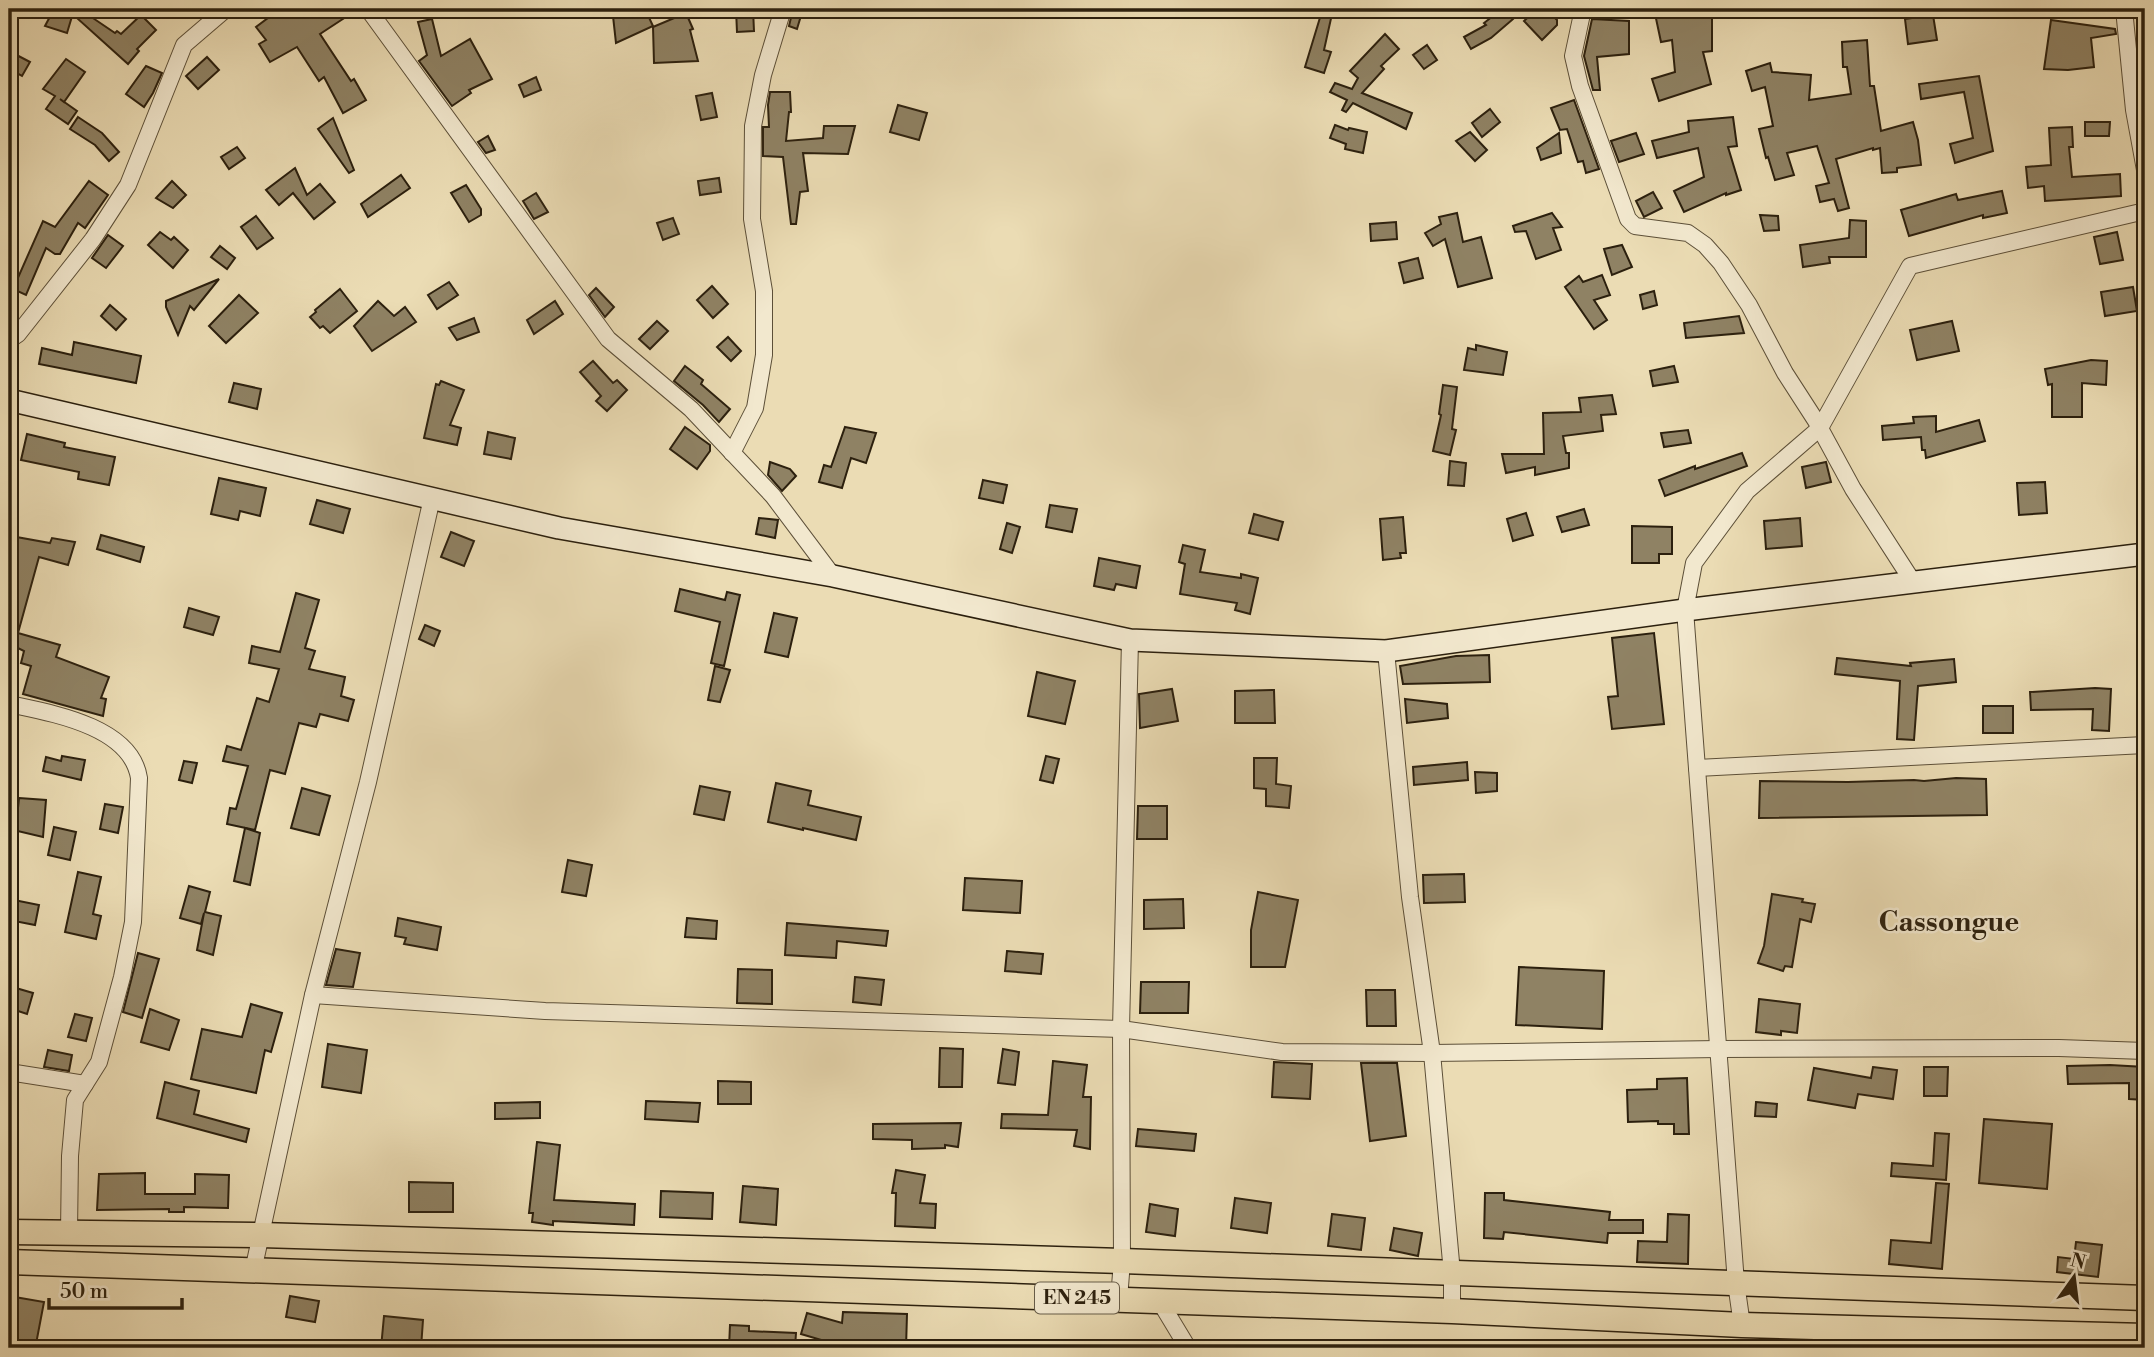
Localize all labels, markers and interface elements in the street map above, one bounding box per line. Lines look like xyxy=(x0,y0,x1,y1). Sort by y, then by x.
district label: Cassongue xyxy=(1879,905,2019,940)
north arrow xyxy=(2038,1242,2108,1312)
text: N xyxy=(2068,1248,2088,1275)
scale bar xyxy=(49,1266,182,1310)
text: 50 m xyxy=(60,1279,108,1305)
road number: EN 245 xyxy=(1035,1282,1119,1314)

